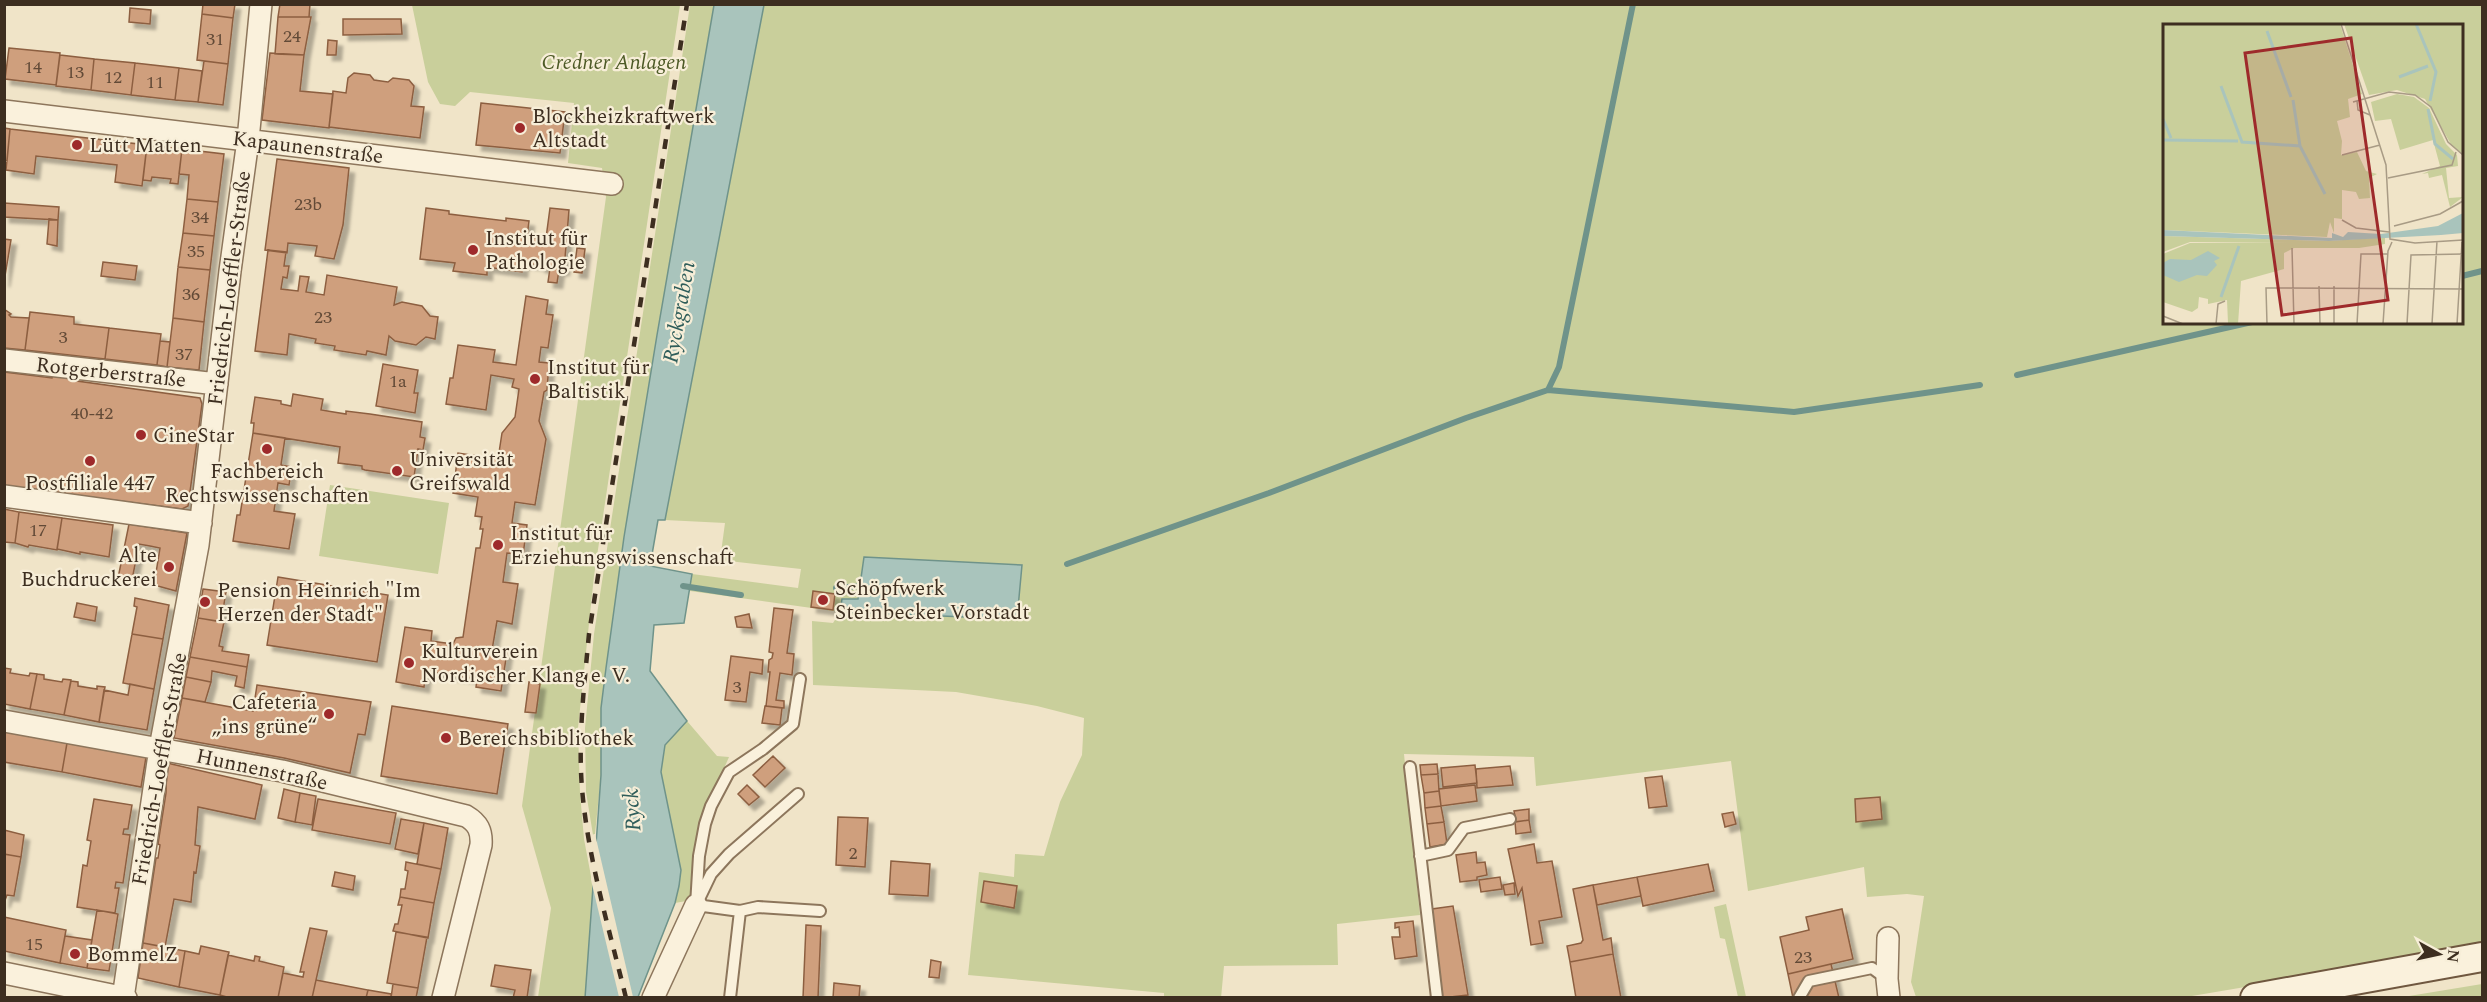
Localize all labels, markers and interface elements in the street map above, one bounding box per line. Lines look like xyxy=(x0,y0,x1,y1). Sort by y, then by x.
house number: 24 xyxy=(283,23,301,50)
inset map xyxy=(2163,24,2463,324)
house number: 31 xyxy=(206,26,224,53)
park label: Credner Anlagen xyxy=(542,47,686,79)
house number: 14 xyxy=(24,54,42,81)
house number: 13 xyxy=(66,59,84,86)
house number: 12 xyxy=(104,64,122,91)
house number: 11 xyxy=(146,69,164,96)
place label: Blockheizkraftwerk Altstadt xyxy=(532,101,715,157)
marker: Blockheizkraftwerk Altstadt xyxy=(513,121,527,135)
street label: Kapaunenstraße xyxy=(231,123,385,173)
place label: Lütt Matten xyxy=(89,130,202,162)
marker: Lütt Matten xyxy=(70,138,84,152)
street label: Friedrich-Loeffler-Straße xyxy=(200,169,260,407)
house number: 23b xyxy=(294,191,322,218)
house number: 34 xyxy=(191,204,209,231)
place label: Institut für Pathologie xyxy=(485,223,587,279)
house number: 35 xyxy=(187,238,205,265)
marker: Institut für Pathologie xyxy=(466,243,480,257)
water label: Ryckgraben xyxy=(654,258,705,366)
house number: 36 xyxy=(182,281,200,308)
house number: 23 xyxy=(314,304,332,331)
house number: 3 xyxy=(59,324,68,351)
house number: 37 xyxy=(175,341,193,368)
street label: Rotgerberstraße xyxy=(34,349,188,397)
place label: Institut für Baltistik xyxy=(547,352,649,408)
house number: 1a xyxy=(389,368,407,395)
marker: Institut für Baltistik xyxy=(528,372,542,386)
house number: 40-42 xyxy=(71,400,113,427)
place label: CineStar xyxy=(153,420,235,452)
marker: CineStar xyxy=(134,428,148,442)
marker: Fachbereich Rechtswissenschaften xyxy=(260,442,274,456)
place label: Universität Greifswald xyxy=(409,444,514,500)
marker: Postfiliale 447 xyxy=(83,454,97,468)
place label: Fachbereich Rechtswissenschaften xyxy=(165,456,369,512)
marker: Universität Greifswald xyxy=(390,464,404,478)
place label: Postfiliale 447 xyxy=(25,468,155,500)
house number: 17 xyxy=(29,517,47,544)
place label: Institut für Erziehungswissenschaft xyxy=(510,518,734,574)
marker: Institut für Erziehungswissenschaft xyxy=(491,538,505,552)
place label: Alte Buchdruckerei xyxy=(21,540,157,596)
marker: Alte Buchdruckerei xyxy=(162,560,176,574)
place label: Schöpfwerk Steinbecker Vorstadt xyxy=(835,573,1030,629)
place label: Pension Heinrich "Im Herzen der Stadt" xyxy=(217,575,421,631)
marker: Schöpfwerk Steinbecker Vorstadt xyxy=(816,593,830,607)
marker: Pension Heinrich "Im Herzen der Stadt" xyxy=(198,595,212,609)
place label: Kulturverein Nordischer Klang e. V. xyxy=(421,636,630,692)
street label: Friedrich-Loeffler-Straße xyxy=(124,650,196,888)
marker: Kulturverein Nordischer Klang e. V. xyxy=(402,656,416,670)
house number: 3 xyxy=(733,674,742,701)
place label: Cafeteria „ins grüne“ xyxy=(212,687,318,743)
marker: Cafeteria „ins grüne“ xyxy=(322,707,336,721)
place label: Bereichsbibliothek xyxy=(458,723,634,755)
marker: Bereichsbibliothek xyxy=(439,731,453,745)
street label: Hunnenstraße xyxy=(193,740,331,800)
water label: Ryck xyxy=(615,787,650,832)
house number: 2 xyxy=(849,840,858,867)
north arrow xyxy=(2409,924,2469,984)
house number: 15 xyxy=(25,931,43,958)
place label: BommelZ xyxy=(87,939,178,971)
house number: 23 xyxy=(1794,944,1812,971)
marker: BommelZ xyxy=(68,947,82,961)
text: N xyxy=(2440,948,2466,964)

